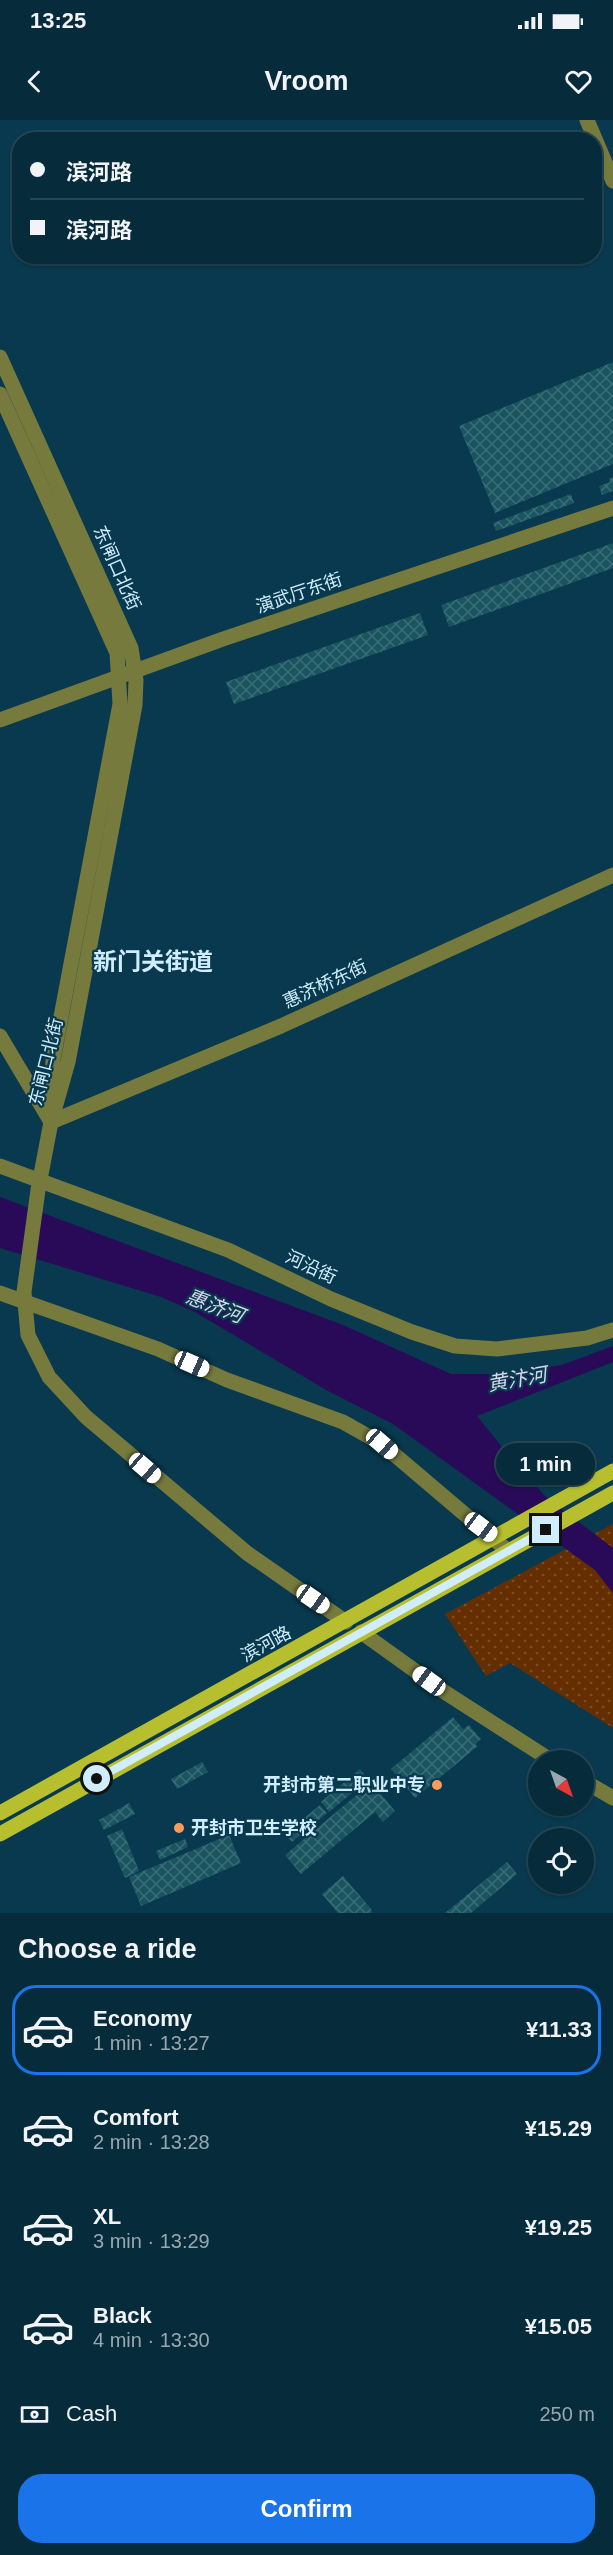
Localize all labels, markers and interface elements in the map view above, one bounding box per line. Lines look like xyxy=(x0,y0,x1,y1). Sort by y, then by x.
text: 13:25 xyxy=(30,8,86,33)
icon: back xyxy=(18,65,51,98)
icon: heart xyxy=(562,65,595,98)
text: Vroom xyxy=(264,66,349,96)
text: 滨河路 xyxy=(66,160,132,185)
text: 滨河路 xyxy=(66,218,132,243)
street label: 东闸口北街 xyxy=(90,523,144,613)
street label: 演武厅东街 xyxy=(253,569,345,617)
district label: 新门关街道 xyxy=(93,948,213,975)
street label: 惠济桥东街 xyxy=(280,956,370,1012)
street label: 东闸口北街 xyxy=(25,1016,67,1108)
street label: 河沿街 xyxy=(282,1247,340,1287)
water label: 惠济河 xyxy=(183,1285,251,1328)
car xyxy=(172,1348,212,1380)
water label: 黄汴河 xyxy=(486,1362,552,1395)
car xyxy=(363,1425,401,1463)
callout: 1 min xyxy=(496,1443,596,1485)
car xyxy=(126,1449,164,1487)
text: 1 min xyxy=(519,1453,572,1475)
car xyxy=(461,1509,501,1545)
route end xyxy=(532,1516,559,1543)
car xyxy=(293,1581,333,1617)
street label: 滨河路 xyxy=(238,1622,294,1666)
car xyxy=(409,1663,449,1699)
north arrow xyxy=(528,1750,594,1816)
map controls xyxy=(528,1750,594,1894)
route start xyxy=(83,1765,110,1792)
place label: 开封市第二职业中专 xyxy=(263,1775,425,1795)
marker: 开封市第二职业中专 xyxy=(430,1778,444,1792)
place label: 开封市卫生学校 xyxy=(191,1818,317,1838)
marker: 开封市卫生学校 xyxy=(172,1821,186,1835)
button: locate xyxy=(528,1828,594,1894)
text: Choose a ride xyxy=(18,1934,197,1964)
icon: car xyxy=(21,2003,75,2057)
text: Economy xyxy=(93,2006,192,2031)
text: ¥11.33 xyxy=(526,2017,592,2042)
text: 1 min · 13:27 xyxy=(93,2032,210,2054)
icon: car xyxy=(21,2102,75,2156)
text: Comfort xyxy=(93,2105,179,2130)
text: ¥15.29 xyxy=(525,2116,592,2141)
text: 2 min · 13:28 xyxy=(93,2131,210,2153)
icon: car xyxy=(21,2201,75,2255)
text: XL xyxy=(93,2204,121,2229)
text: ¥19.25 xyxy=(525,2215,592,2240)
text: 3 min · 13:29 xyxy=(93,2230,210,2252)
icon: car xyxy=(21,2300,75,2354)
text: Black xyxy=(93,2303,152,2328)
text: ¥15.05 xyxy=(525,2314,592,2339)
text: 4 min · 13:30 xyxy=(93,2329,210,2351)
icon: cash xyxy=(18,2398,51,2431)
text: Cash xyxy=(66,2401,117,2426)
text: 250 m xyxy=(539,2403,595,2425)
button: Confirm xyxy=(18,2474,595,2543)

